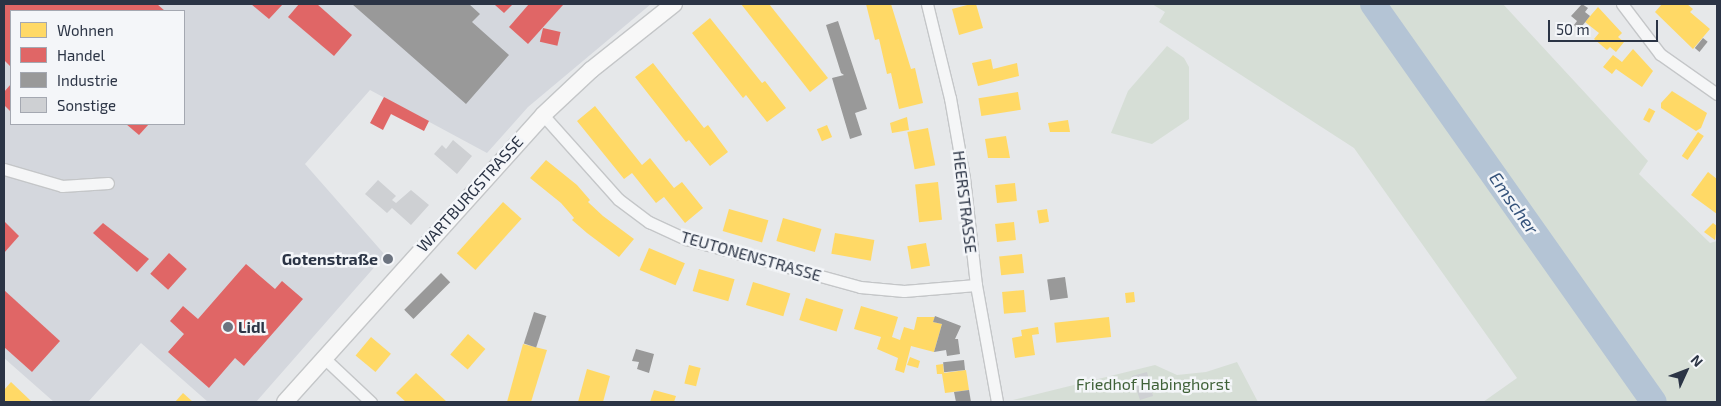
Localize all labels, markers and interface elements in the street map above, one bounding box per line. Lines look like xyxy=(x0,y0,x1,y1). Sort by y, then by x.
legend xyxy=(10,10,185,125)
scale bar xyxy=(1551,10,1661,42)
text: 50 m xyxy=(1556,20,1590,38)
text: Wohnen xyxy=(57,21,114,39)
text: Handel xyxy=(57,46,105,64)
text: Industrie xyxy=(57,71,118,89)
text: Sonstige xyxy=(57,96,116,114)
street label: WARTBURGSTRASSE xyxy=(413,132,527,256)
street label: HEERSTRASSE xyxy=(949,149,981,255)
water label: Emscher xyxy=(1485,168,1543,238)
street label: TEUTONENSTRASSE xyxy=(679,227,823,285)
place label: Gotenstraße xyxy=(282,249,378,269)
marker: Gotenstraße xyxy=(382,253,394,265)
place label: Lidl xyxy=(238,317,266,337)
marker: Lidl xyxy=(222,321,234,333)
north arrow xyxy=(1661,346,1711,396)
text: N xyxy=(1688,351,1707,370)
park label: Friedhof Habinghorst xyxy=(1076,374,1230,394)

